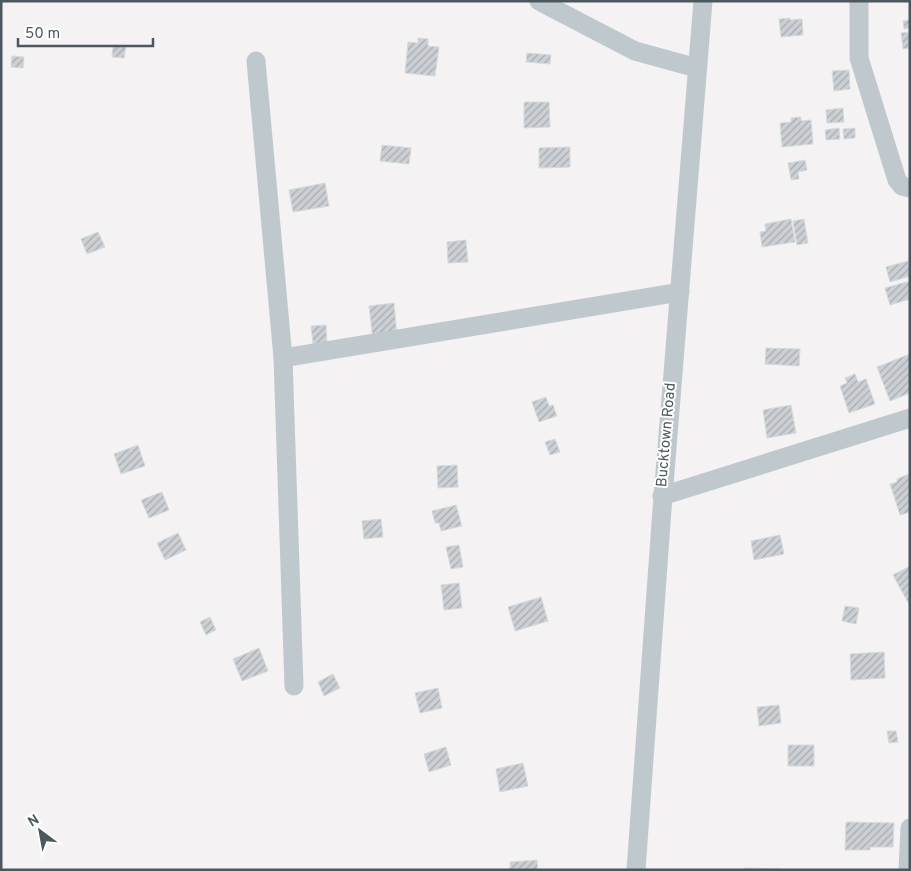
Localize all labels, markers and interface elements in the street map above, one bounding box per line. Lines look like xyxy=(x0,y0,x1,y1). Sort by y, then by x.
scale bar xyxy=(18,15,152,47)
text: 50 m xyxy=(25,25,60,44)
street label: Bucktown Road xyxy=(653,382,681,488)
north arrow xyxy=(15,806,65,856)
text: N xyxy=(25,811,43,831)

